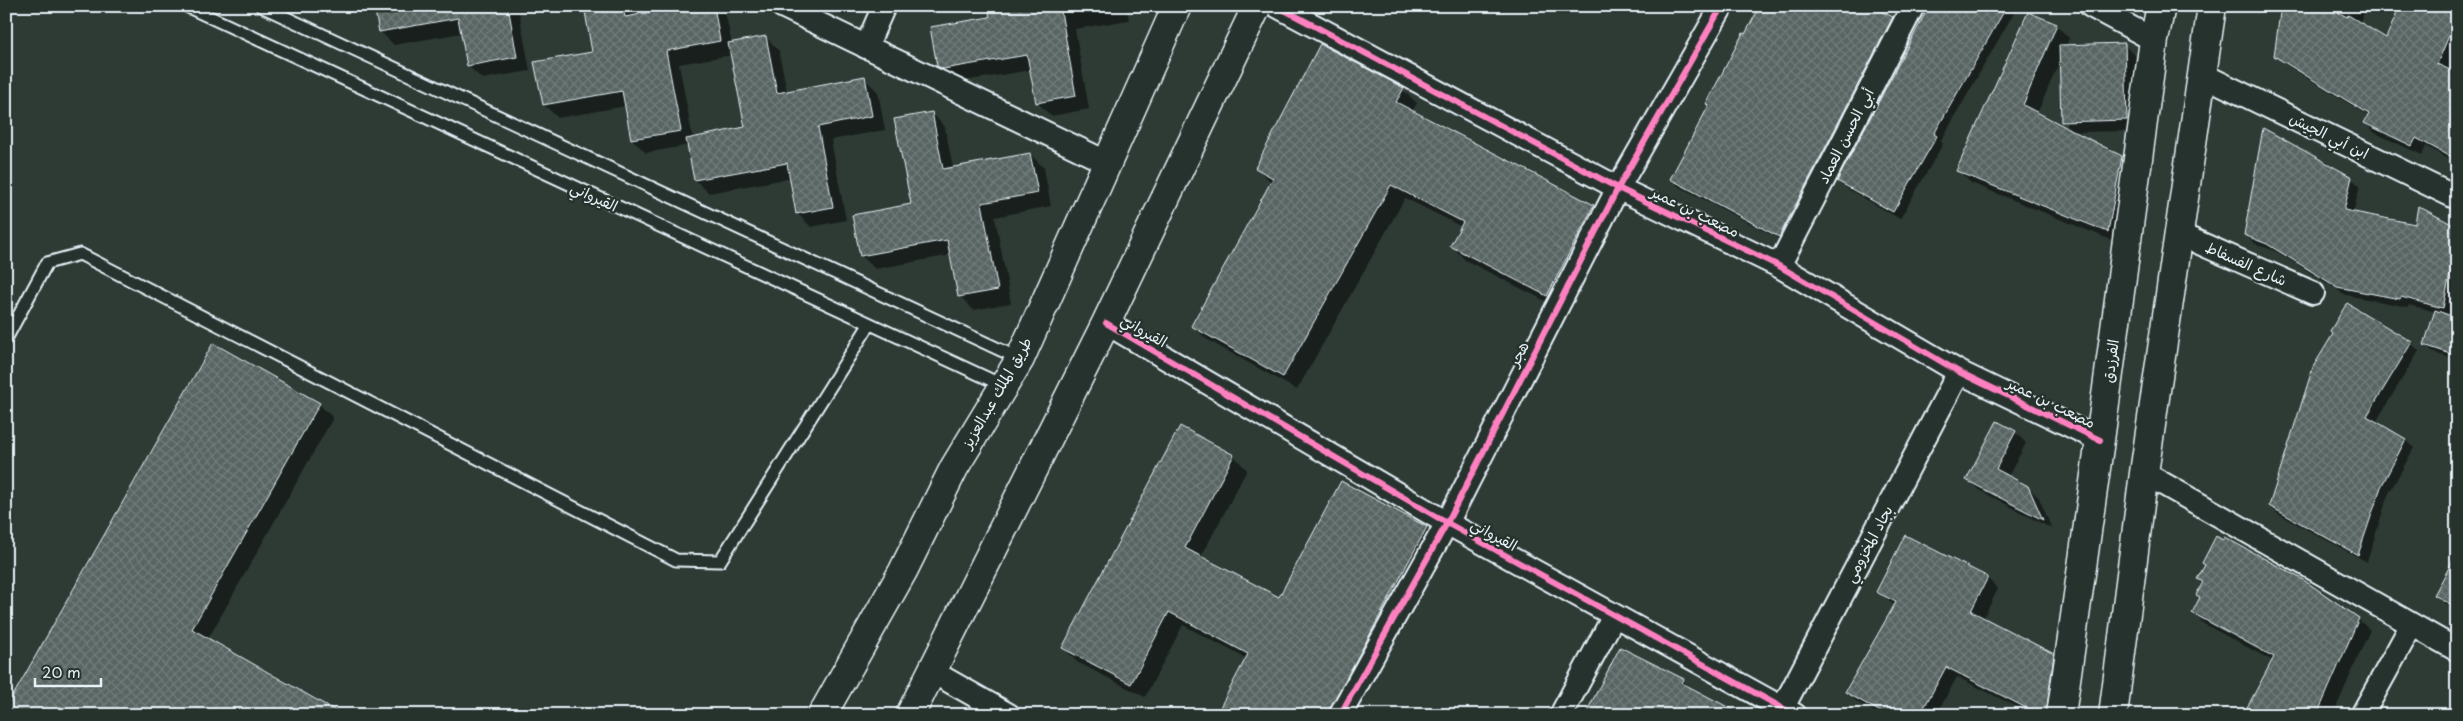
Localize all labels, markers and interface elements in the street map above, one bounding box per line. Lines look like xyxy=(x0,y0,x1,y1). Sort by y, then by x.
street label: أبي الحسن العماد xyxy=(1811,83,1881,188)
street label: ابن أبي الجيش xyxy=(2285,106,2373,166)
street label: القيرواني xyxy=(566,175,622,219)
street label: مصعب بن عمير xyxy=(1646,178,1744,242)
street label: شارع الفسفاط xyxy=(2202,234,2291,291)
street label: القيرواني xyxy=(1116,307,1172,355)
street label: طريق الملك عبدالعزيز xyxy=(953,332,1037,454)
street label: هجر xyxy=(1501,337,1534,372)
street label: الفرزدق xyxy=(2095,337,2124,384)
street label: مصعب بن عمير xyxy=(2002,369,2100,433)
street label: بجاد المخزومي xyxy=(1838,501,1900,587)
street label: القيرواني xyxy=(1466,512,1522,558)
scale bar xyxy=(35,656,101,688)
text: 20 m xyxy=(42,660,81,683)

